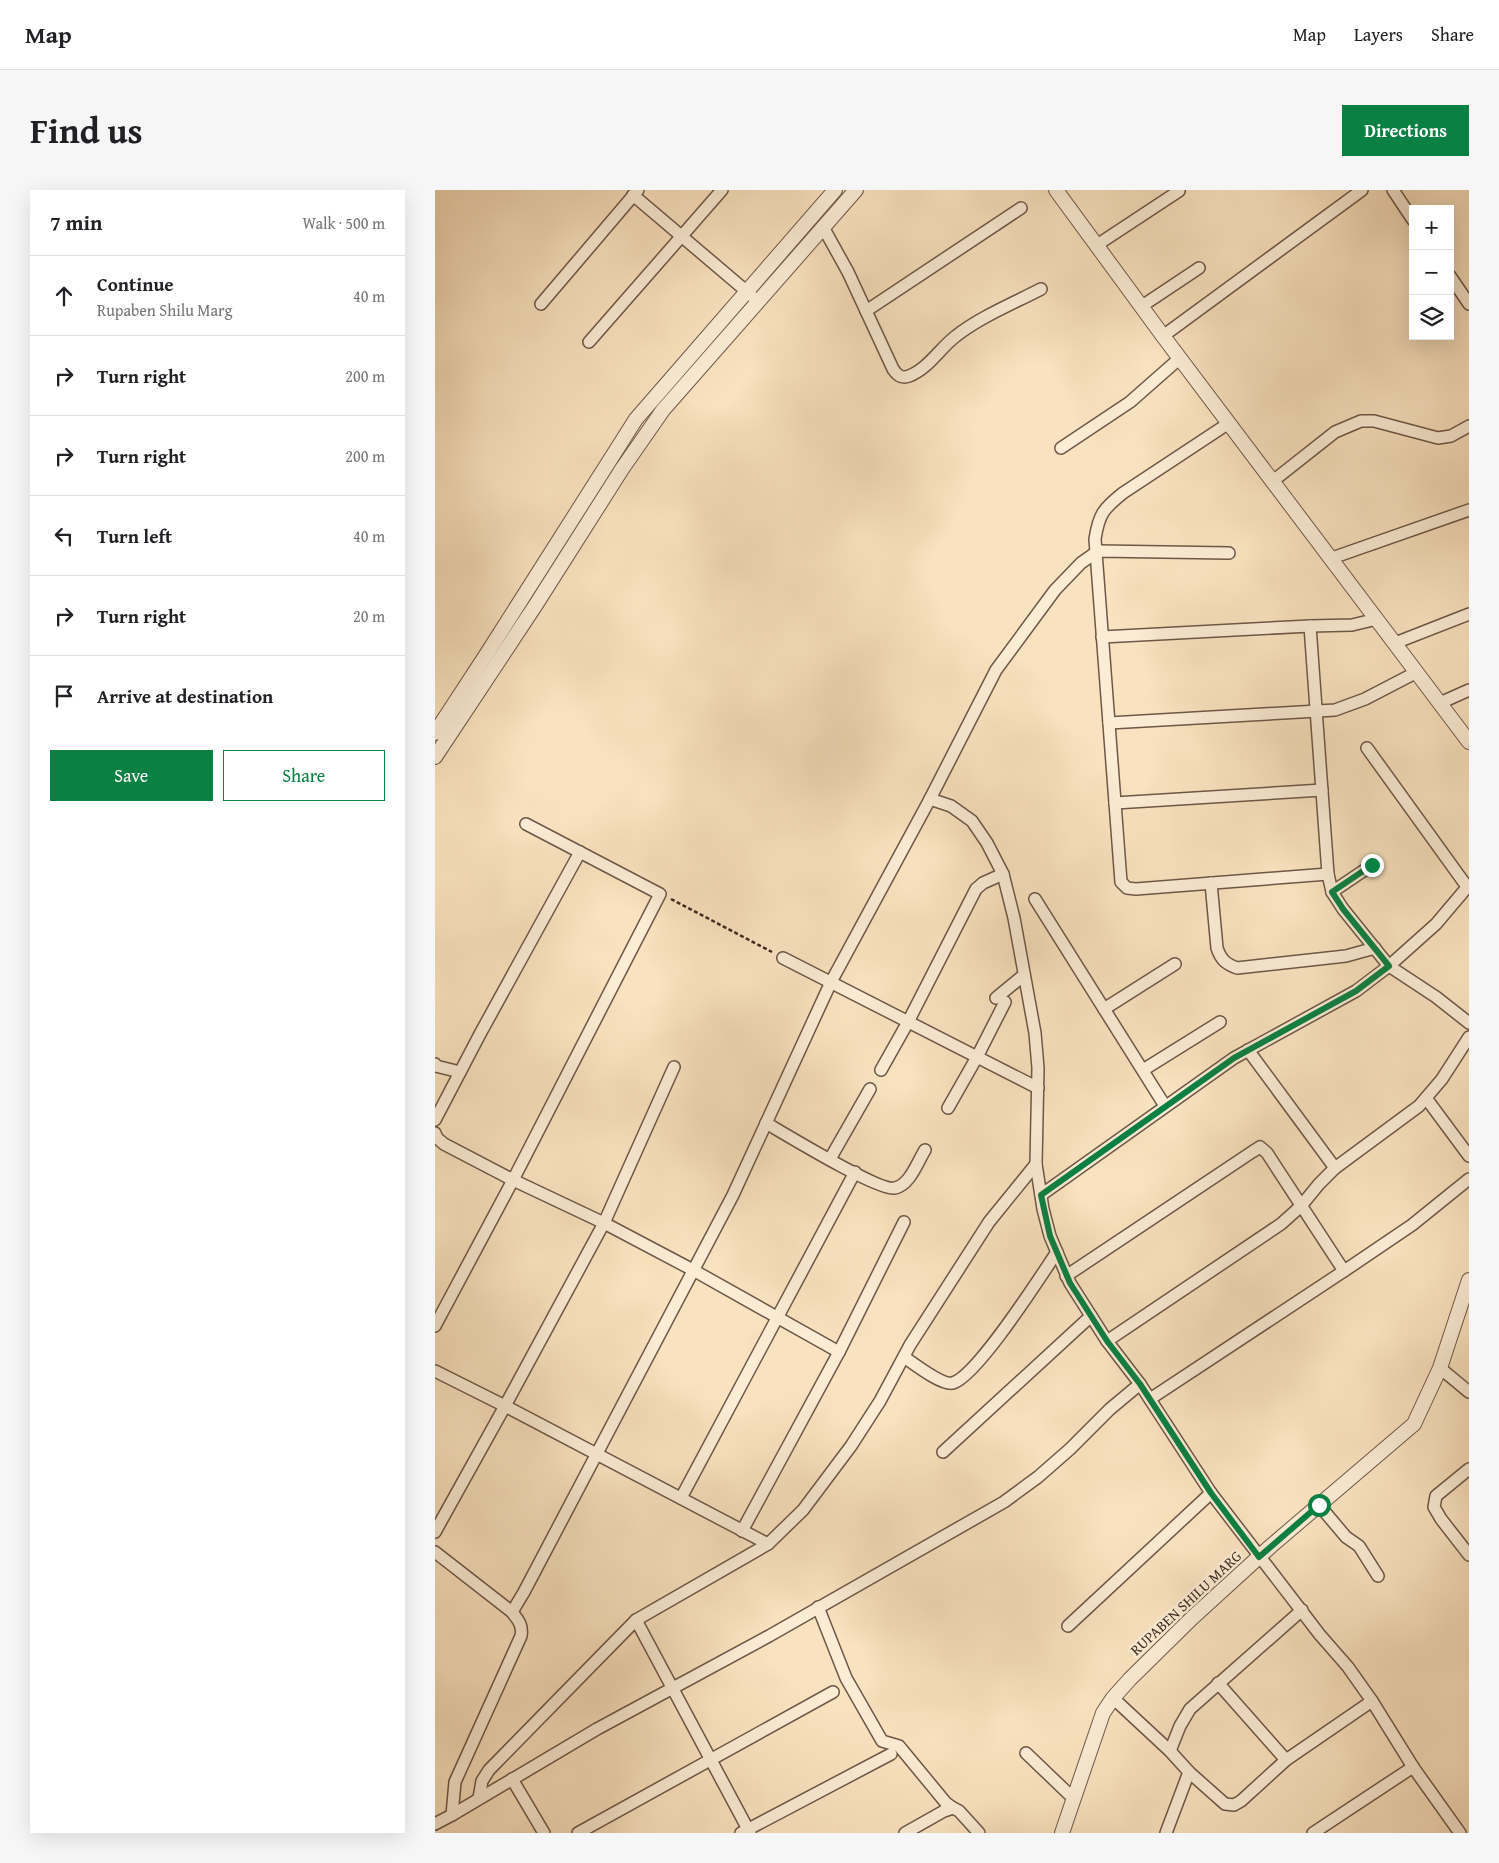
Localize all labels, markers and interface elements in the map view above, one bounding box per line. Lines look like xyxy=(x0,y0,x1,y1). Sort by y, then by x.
text: Map xyxy=(25,17,72,52)
text: Map xyxy=(1293,21,1326,48)
text: Layers xyxy=(1354,21,1403,48)
text: Share xyxy=(1431,21,1474,48)
text: Find us xyxy=(30,105,143,156)
button: Directions xyxy=(1342,105,1469,156)
map controls xyxy=(1409,205,1454,340)
button: + xyxy=(1409,205,1454,250)
text: 7 min xyxy=(50,207,102,238)
text: Walk · 500 m xyxy=(302,211,385,235)
button: − xyxy=(1409,250,1454,295)
text: Continue xyxy=(97,270,174,298)
icon: ahead xyxy=(50,282,78,310)
text: 40 m xyxy=(353,284,385,308)
button: layers xyxy=(1409,295,1454,340)
text: Rupaben Shilu Marg xyxy=(97,298,233,322)
icon: right xyxy=(50,362,78,390)
text: Turn right xyxy=(97,362,186,390)
text: 200 m xyxy=(345,364,385,388)
icon: right xyxy=(50,442,78,470)
text: Turn right xyxy=(97,442,186,470)
text: 200 m xyxy=(345,444,385,468)
icon: left xyxy=(50,522,78,550)
text: Turn left xyxy=(97,522,172,550)
text: 40 m xyxy=(353,524,385,548)
icon: right xyxy=(50,602,78,630)
text: Turn right xyxy=(97,602,186,630)
text: 20 m xyxy=(353,604,385,628)
icon: arrive xyxy=(50,682,78,710)
text: Arrive at destination xyxy=(97,682,273,710)
button: Save xyxy=(50,750,213,801)
button: Share xyxy=(223,750,385,801)
route end xyxy=(1361,854,1384,877)
route start xyxy=(1308,1494,1331,1517)
street label: RUPABEN SHILU MARG xyxy=(1125,1545,1246,1660)

